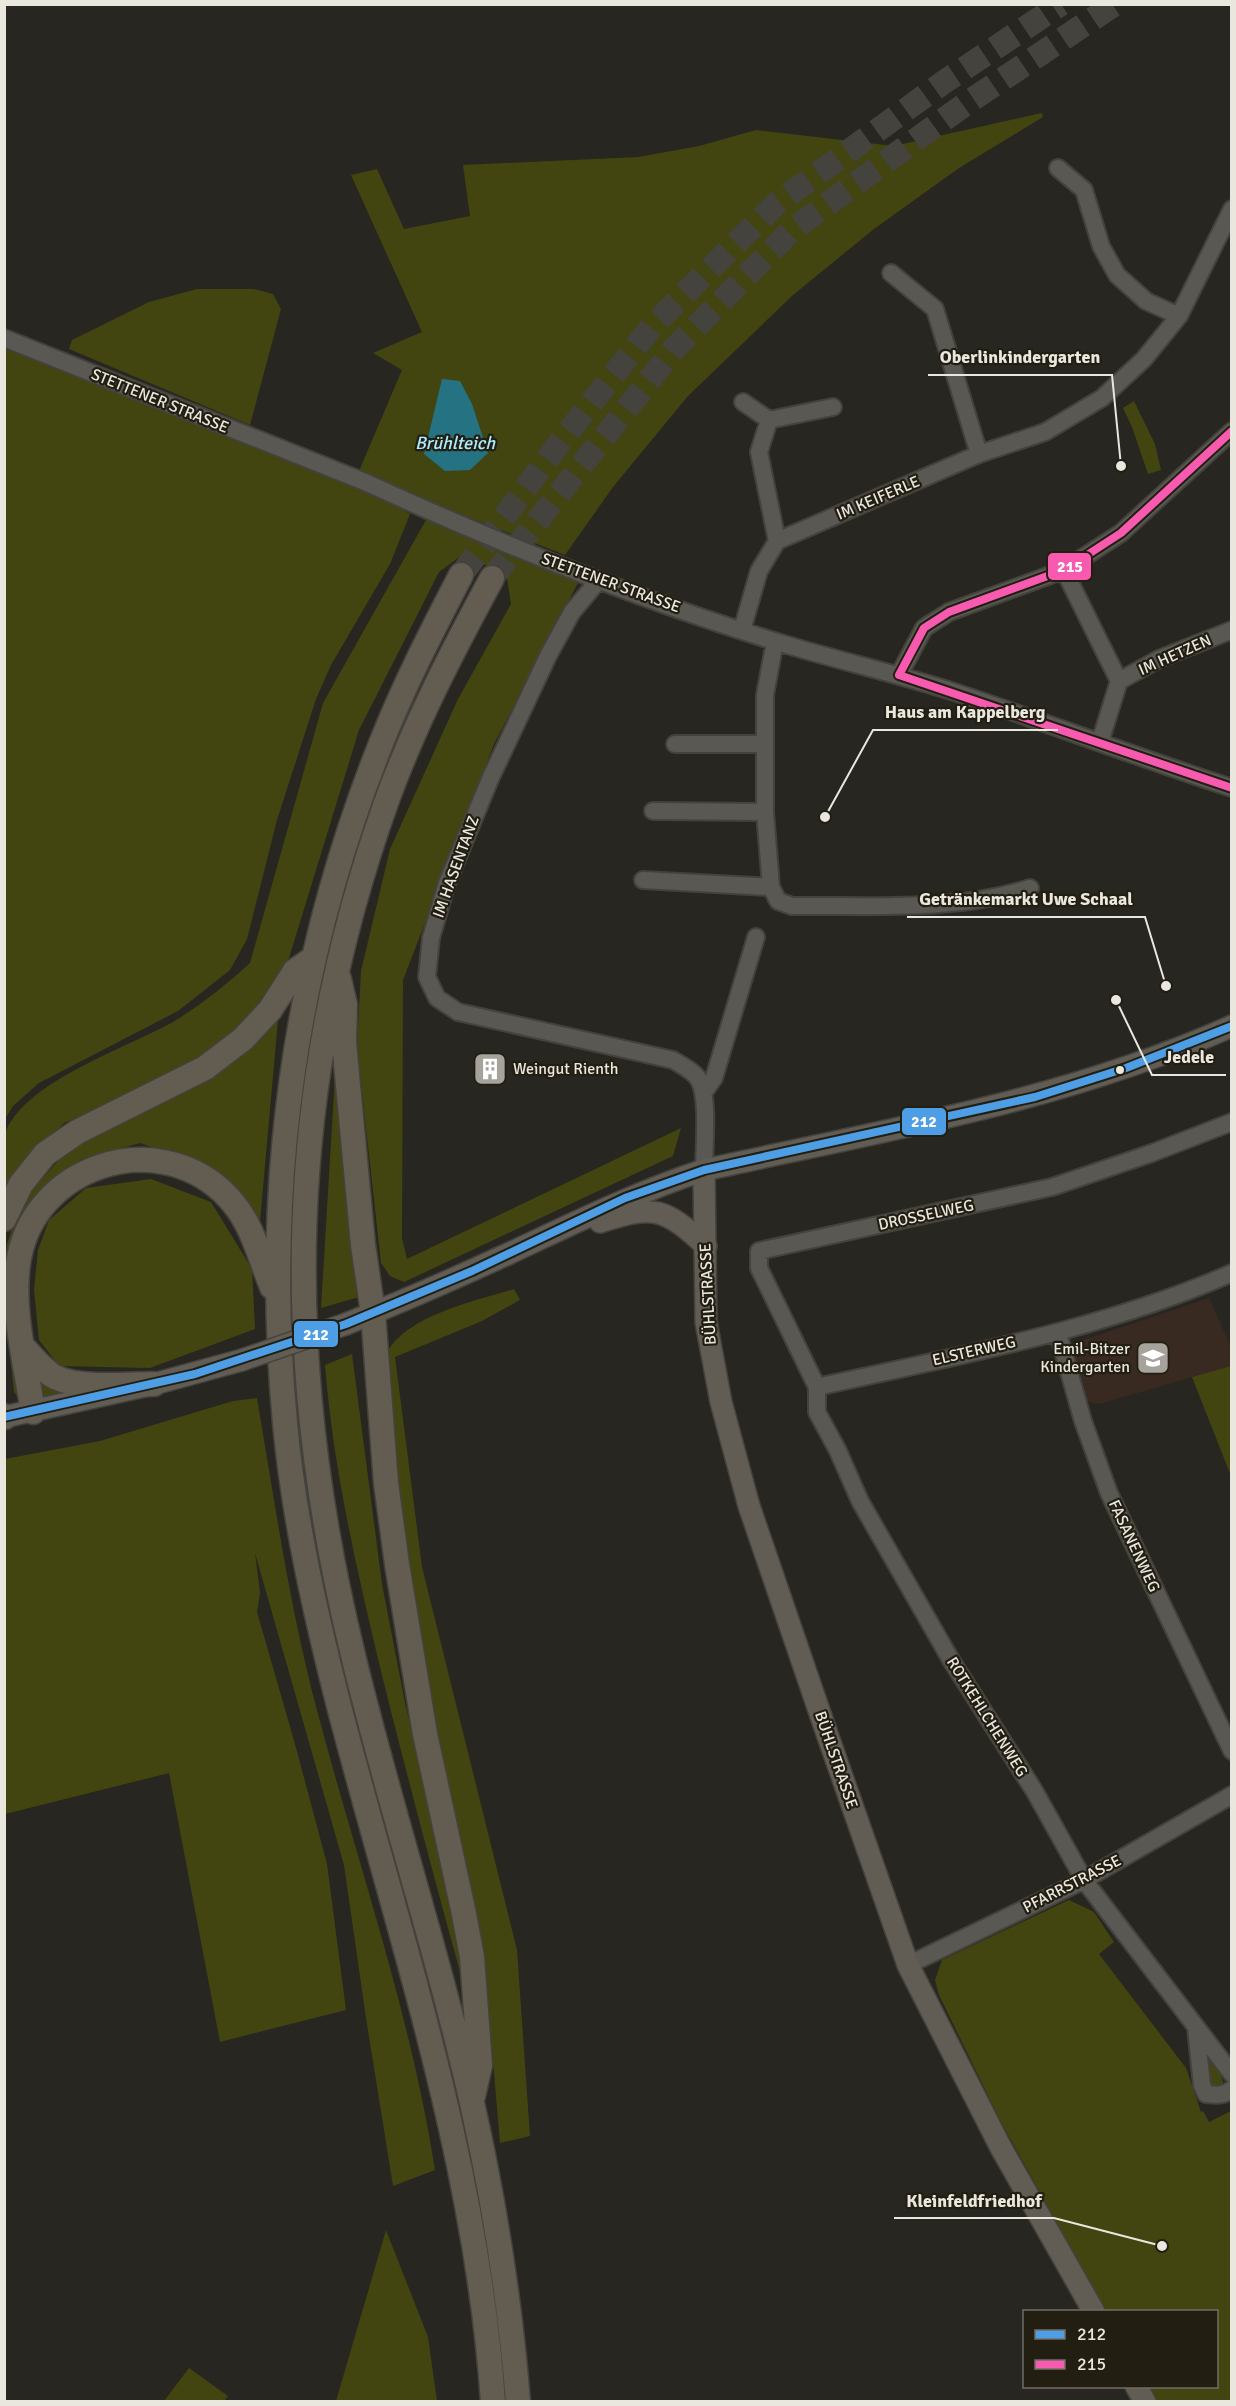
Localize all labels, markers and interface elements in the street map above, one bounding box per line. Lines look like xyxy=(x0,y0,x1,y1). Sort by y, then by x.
callout: Oberlinkindergarten xyxy=(928,339,1112,375)
text: Oberlinkindergarten xyxy=(940,346,1100,368)
street label: STETTENER STRASSE xyxy=(88,364,232,438)
water label: Brühlteich xyxy=(415,432,496,454)
street label: IM KEIFERLE xyxy=(833,471,923,525)
street label: STETTENER STRASSE xyxy=(539,549,683,617)
line badge: 215 xyxy=(1047,552,1092,581)
text: 215 xyxy=(1057,557,1083,577)
street label: IM HETZEN xyxy=(1135,630,1215,680)
callout: Haus am Kappelberg xyxy=(873,694,1058,730)
text: Haus am Kappelberg xyxy=(885,701,1046,723)
street label: IM HASENTANZ xyxy=(428,813,484,921)
callout: Getränkemarkt Uwe Schaal xyxy=(907,881,1145,917)
text: Getränkemarkt Uwe Schaal xyxy=(919,888,1133,910)
callout: Jedele xyxy=(1152,1039,1226,1075)
text: Jedele xyxy=(1164,1046,1214,1068)
building icon: Weingut Rienth xyxy=(472,1051,508,1087)
place label: Weingut Rienth xyxy=(513,1059,618,1079)
unlabelled marker xyxy=(1114,1064,1126,1076)
line badge: 212 xyxy=(901,1107,947,1136)
text: 212 xyxy=(911,1112,937,1132)
street label: DROSSELWEG xyxy=(876,1195,976,1235)
street label: BÜHLSTRASSE xyxy=(695,1243,721,1345)
line badge: 212 xyxy=(293,1320,339,1348)
text: 212 xyxy=(303,1325,329,1345)
street label: ELSTERWEG xyxy=(930,1332,1018,1370)
place label: Emil-Bitzer Kindergarten xyxy=(1040,1339,1130,1377)
school or university icon: Emil-Bitzer Kindergarten xyxy=(1135,1340,1171,1376)
street label: FASANENWEG xyxy=(1104,1497,1164,1595)
street label: ROTKEHLCHENWEG xyxy=(942,1653,1032,1781)
street label: BÜHLSTRASSE xyxy=(810,1709,862,1811)
street label: PFARRSTRASSE xyxy=(1019,1851,1125,1917)
callout: Kleinfeldfriedhof xyxy=(894,2182,1054,2218)
text: Kleinfeldfriedhof xyxy=(906,2190,1043,2212)
legend xyxy=(1023,2310,1218,2388)
text: 212 xyxy=(1077,2323,1106,2345)
text: 215 xyxy=(1077,2353,1106,2375)

